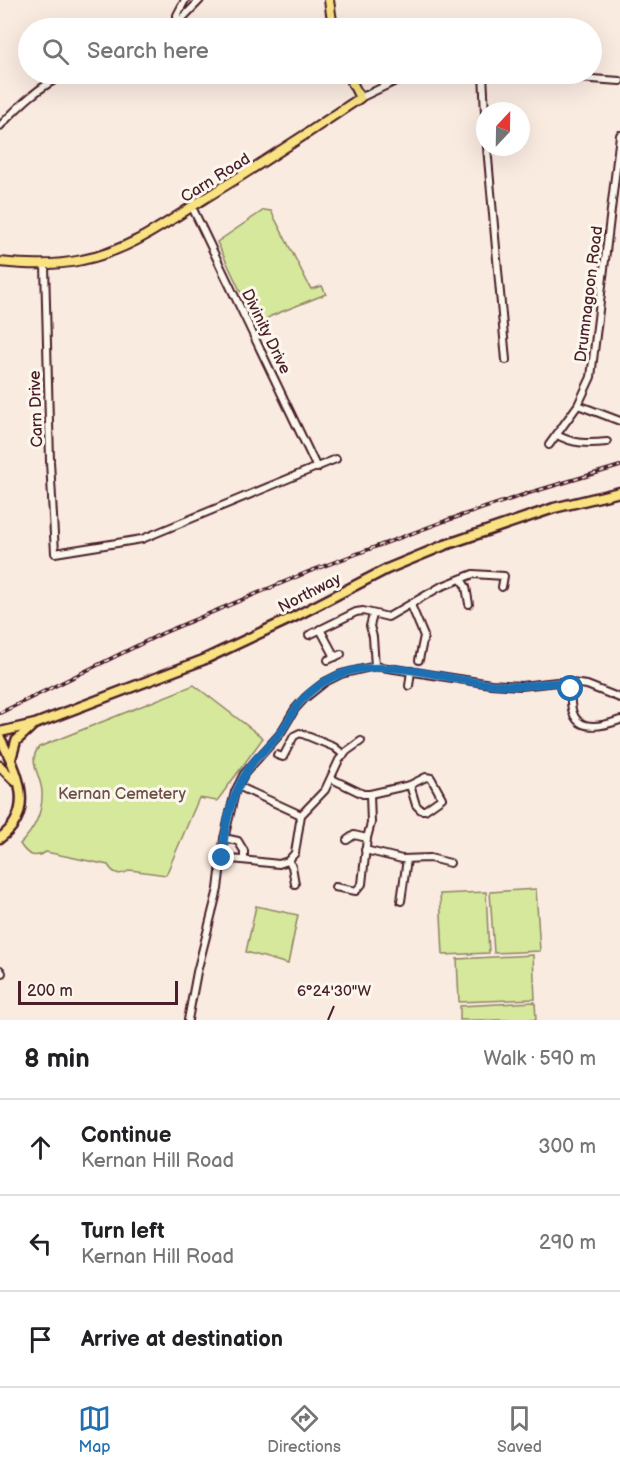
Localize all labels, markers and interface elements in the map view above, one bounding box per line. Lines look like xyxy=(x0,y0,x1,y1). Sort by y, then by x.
search box xyxy=(18,18,602,84)
icon: search xyxy=(39,35,72,68)
text: Search here xyxy=(87,38,209,65)
north arrow xyxy=(476,102,530,156)
street label: Carn Road xyxy=(178,149,254,207)
street label: Drumnagoon Road xyxy=(572,225,607,363)
street label: Divinity Drive xyxy=(237,286,295,378)
street label: Carn Drive xyxy=(26,370,47,448)
street label: Northway xyxy=(275,569,345,617)
route start xyxy=(557,675,583,701)
park label: Kernan Cemetery xyxy=(58,785,187,804)
route end xyxy=(208,844,234,870)
scale bar xyxy=(18,978,178,1006)
text: 200 m xyxy=(27,982,73,1001)
text: 6°24'30"W xyxy=(297,982,371,1001)
text: 8 min xyxy=(24,1044,90,1075)
text: Walk · 590 m xyxy=(484,1047,596,1071)
text: Continue xyxy=(81,1122,171,1149)
icon: ahead xyxy=(24,1131,57,1164)
text: 300 m xyxy=(538,1135,596,1159)
text: Kernan Hill Road xyxy=(81,1149,234,1173)
text: Turn left xyxy=(81,1218,165,1245)
icon: left xyxy=(24,1227,57,1260)
text: 290 m xyxy=(539,1231,596,1255)
text: Kernan Hill Road xyxy=(81,1245,234,1269)
icon: arrive xyxy=(24,1323,57,1356)
text: Arrive at destination xyxy=(81,1326,283,1353)
tab: Map xyxy=(78,1402,111,1457)
tab: Directions xyxy=(267,1402,341,1457)
tab: Saved xyxy=(497,1402,542,1457)

